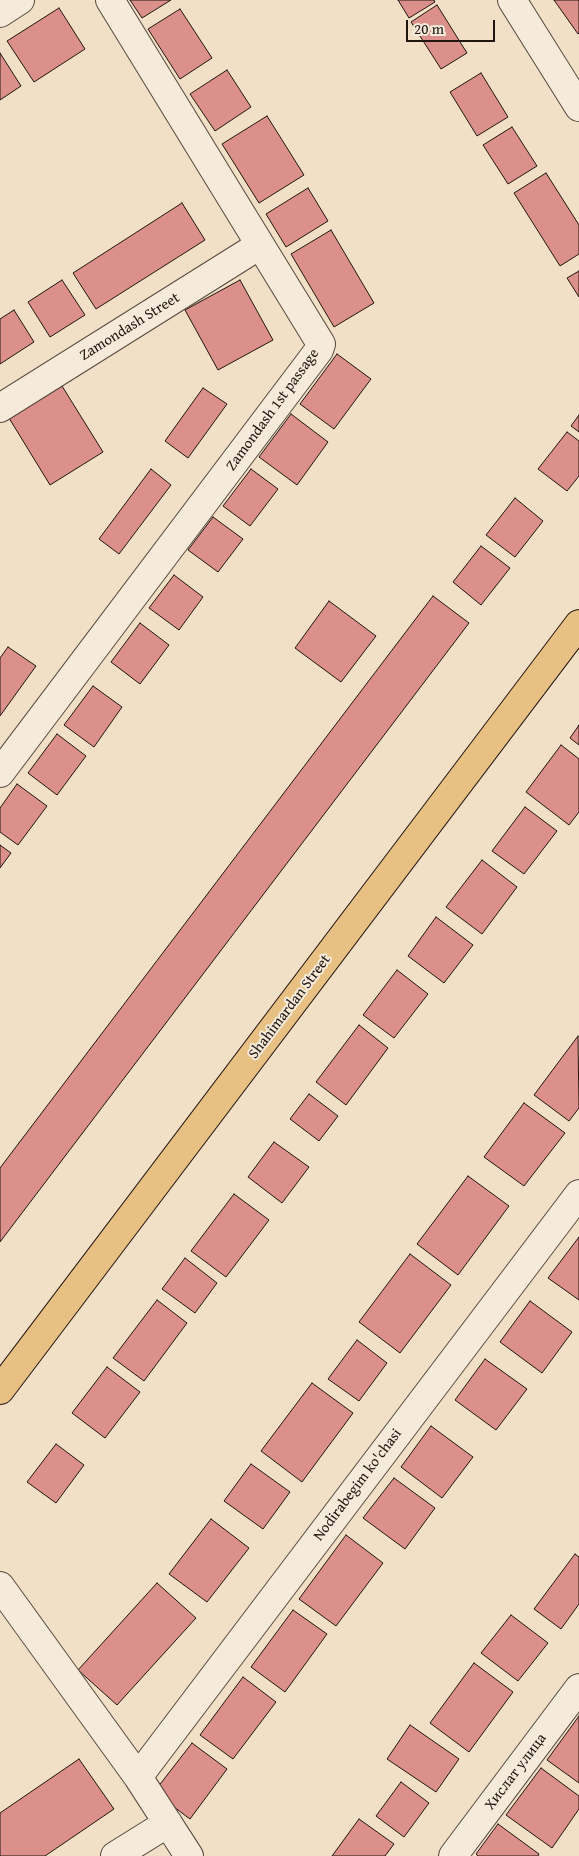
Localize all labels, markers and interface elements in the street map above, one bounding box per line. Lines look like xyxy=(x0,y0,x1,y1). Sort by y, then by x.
scale bar xyxy=(409,10,498,42)
text: 20 m xyxy=(414,18,444,39)
street label: Zamоndash Street xyxy=(77,289,183,365)
street label: Zamondash 1st passage xyxy=(223,345,323,475)
street label: Shahimardan Street xyxy=(245,951,335,1063)
street label: Nodirabegim ko'chasi xyxy=(310,1425,406,1545)
street label: Хислат улица xyxy=(481,1730,551,1814)

